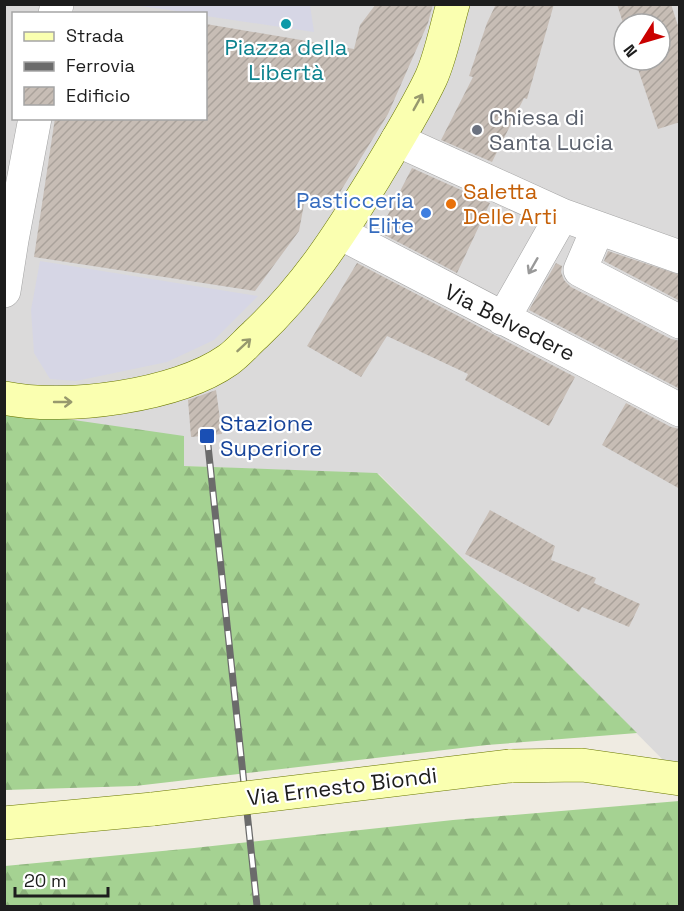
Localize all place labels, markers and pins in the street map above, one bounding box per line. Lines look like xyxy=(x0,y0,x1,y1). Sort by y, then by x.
marker: Piazza della Libertà xyxy=(279,17,293,31)
place label: Piazza della Libertà xyxy=(224,33,348,86)
place label: Chiesa di Santa Lucia xyxy=(489,103,614,156)
marker: Chiesa di Santa Lucia xyxy=(470,123,484,137)
place label: Saletta Delle Arti xyxy=(463,177,557,230)
place label: Pasticceria Elite xyxy=(296,186,414,239)
marker: Saletta Delle Arti xyxy=(444,197,458,211)
marker: Pasticceria Elite xyxy=(419,206,433,220)
place label: Stazione Superiore xyxy=(220,409,322,462)
marker: Stazione Superiore xyxy=(198,427,216,445)

